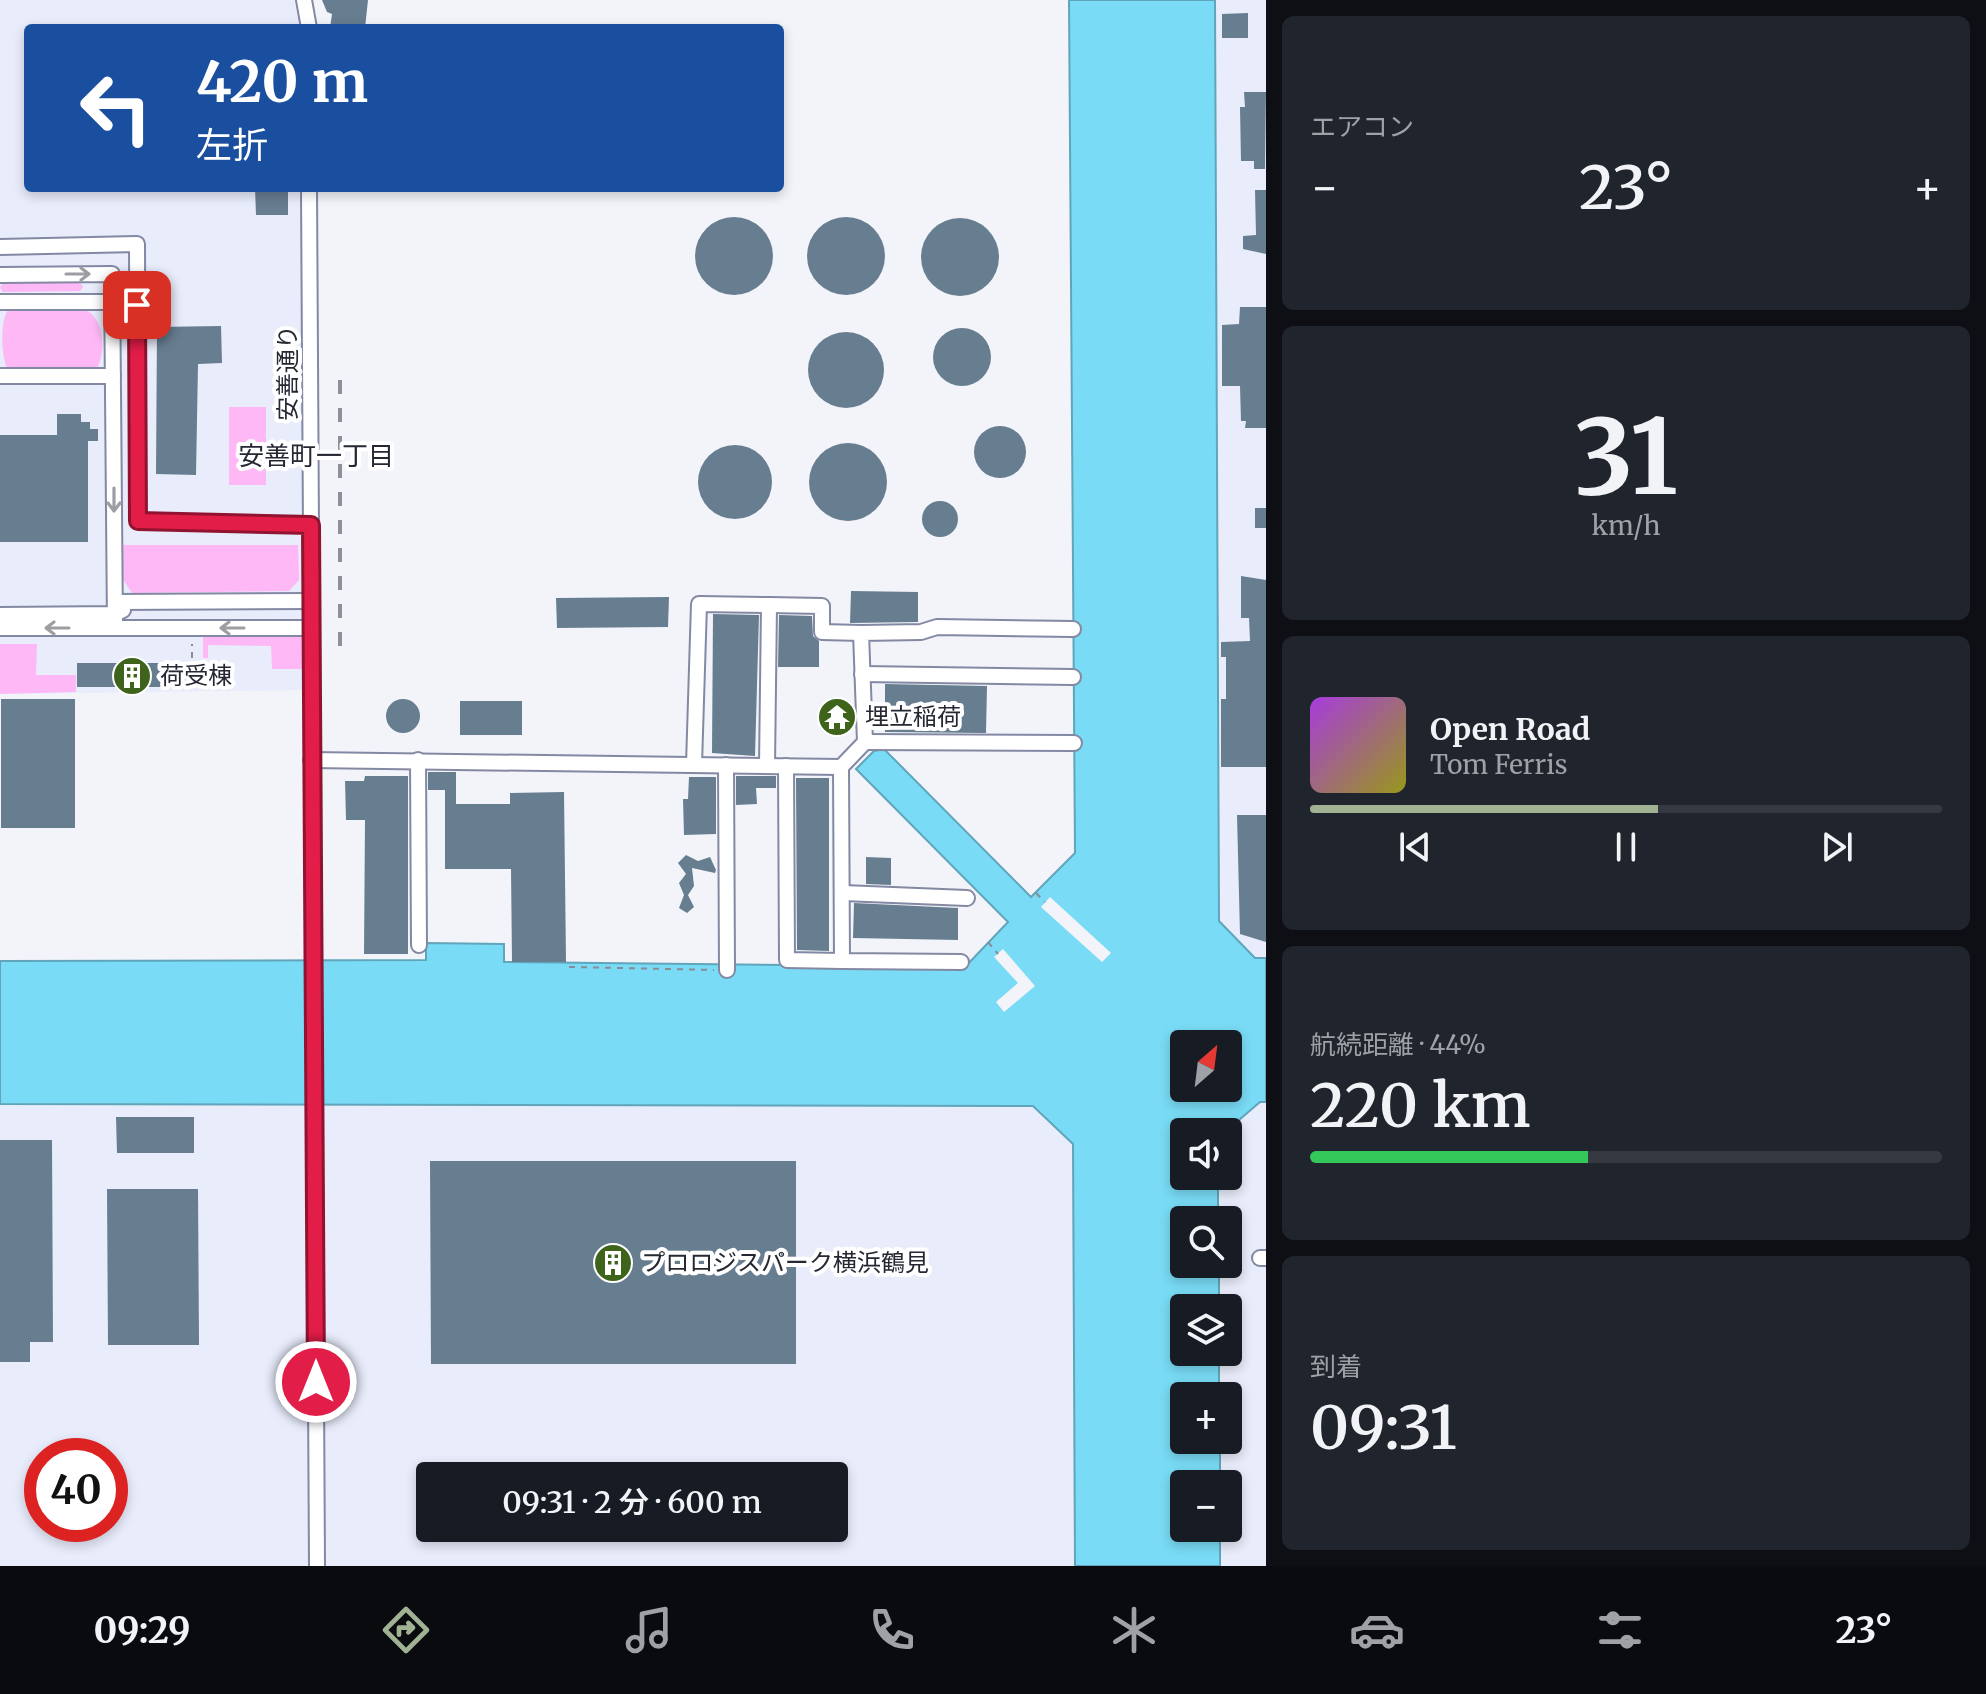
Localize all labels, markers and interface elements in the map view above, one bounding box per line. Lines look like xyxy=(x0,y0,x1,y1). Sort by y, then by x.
text: 420 m xyxy=(196,47,368,117)
icon: left xyxy=(64,56,168,160)
text: エアコン xyxy=(1310,110,1414,143)
text: 左折 xyxy=(196,123,268,168)
text: 23° xyxy=(1579,150,1673,225)
text: − xyxy=(1310,160,1339,215)
text: + xyxy=(1913,160,1942,215)
one-way arrow xyxy=(64,266,91,282)
pin xyxy=(103,271,171,339)
icon: arrive xyxy=(115,283,159,327)
street label: 安善通り xyxy=(272,325,303,421)
text: 31 xyxy=(1574,392,1678,522)
district label: 安善町一丁目 xyxy=(238,439,394,472)
one-way arrow xyxy=(106,486,122,513)
text: km/h xyxy=(1592,509,1660,542)
one-way arrow xyxy=(44,620,71,636)
one-way arrow xyxy=(219,620,246,636)
building icon: 荷受棟 xyxy=(111,655,153,697)
place label: 荷受棟 xyxy=(160,660,232,691)
temple icon: 埋立稲荷 xyxy=(816,696,858,738)
place label: 埋立稲荷 xyxy=(865,701,961,732)
text: Open Road xyxy=(1430,710,1590,748)
text: Tom Ferris xyxy=(1430,748,1568,781)
icon: previous xyxy=(1393,825,1437,869)
icon: pause xyxy=(1604,825,1648,869)
icon: next xyxy=(1815,825,1859,869)
text: 航続距離 · 44% xyxy=(1310,1028,1486,1061)
north arrow xyxy=(1170,1030,1242,1102)
map controls xyxy=(1170,1030,1242,1542)
text: 220 km xyxy=(1310,1068,1531,1143)
button: sound xyxy=(1170,1118,1242,1190)
button: search xyxy=(1170,1206,1242,1278)
building icon: プロロジスパーク横浜鶴見 xyxy=(592,1242,634,1284)
place label: プロロジスパーク横浜鶴見 xyxy=(641,1247,929,1278)
button: layers xyxy=(1170,1294,1242,1366)
position arrow xyxy=(274,1340,358,1424)
text: 到着 xyxy=(1310,1350,1362,1383)
button: + xyxy=(1170,1382,1242,1454)
text: 09:31 xyxy=(1310,1390,1457,1465)
speed limit sign: 40 xyxy=(24,1438,128,1542)
button: − xyxy=(1170,1470,1242,1542)
text: 09:31 · 2 分 · 600 m xyxy=(502,1483,762,1521)
icon: directions xyxy=(378,1602,434,1658)
icon: music xyxy=(621,1602,677,1658)
icon: phone xyxy=(864,1602,920,1658)
icon: climate xyxy=(1106,1602,1162,1658)
icon: car xyxy=(1349,1602,1405,1658)
icon: filters xyxy=(1592,1602,1648,1658)
text: 09:29 xyxy=(93,1608,191,1653)
text: 23° xyxy=(1835,1608,1892,1653)

